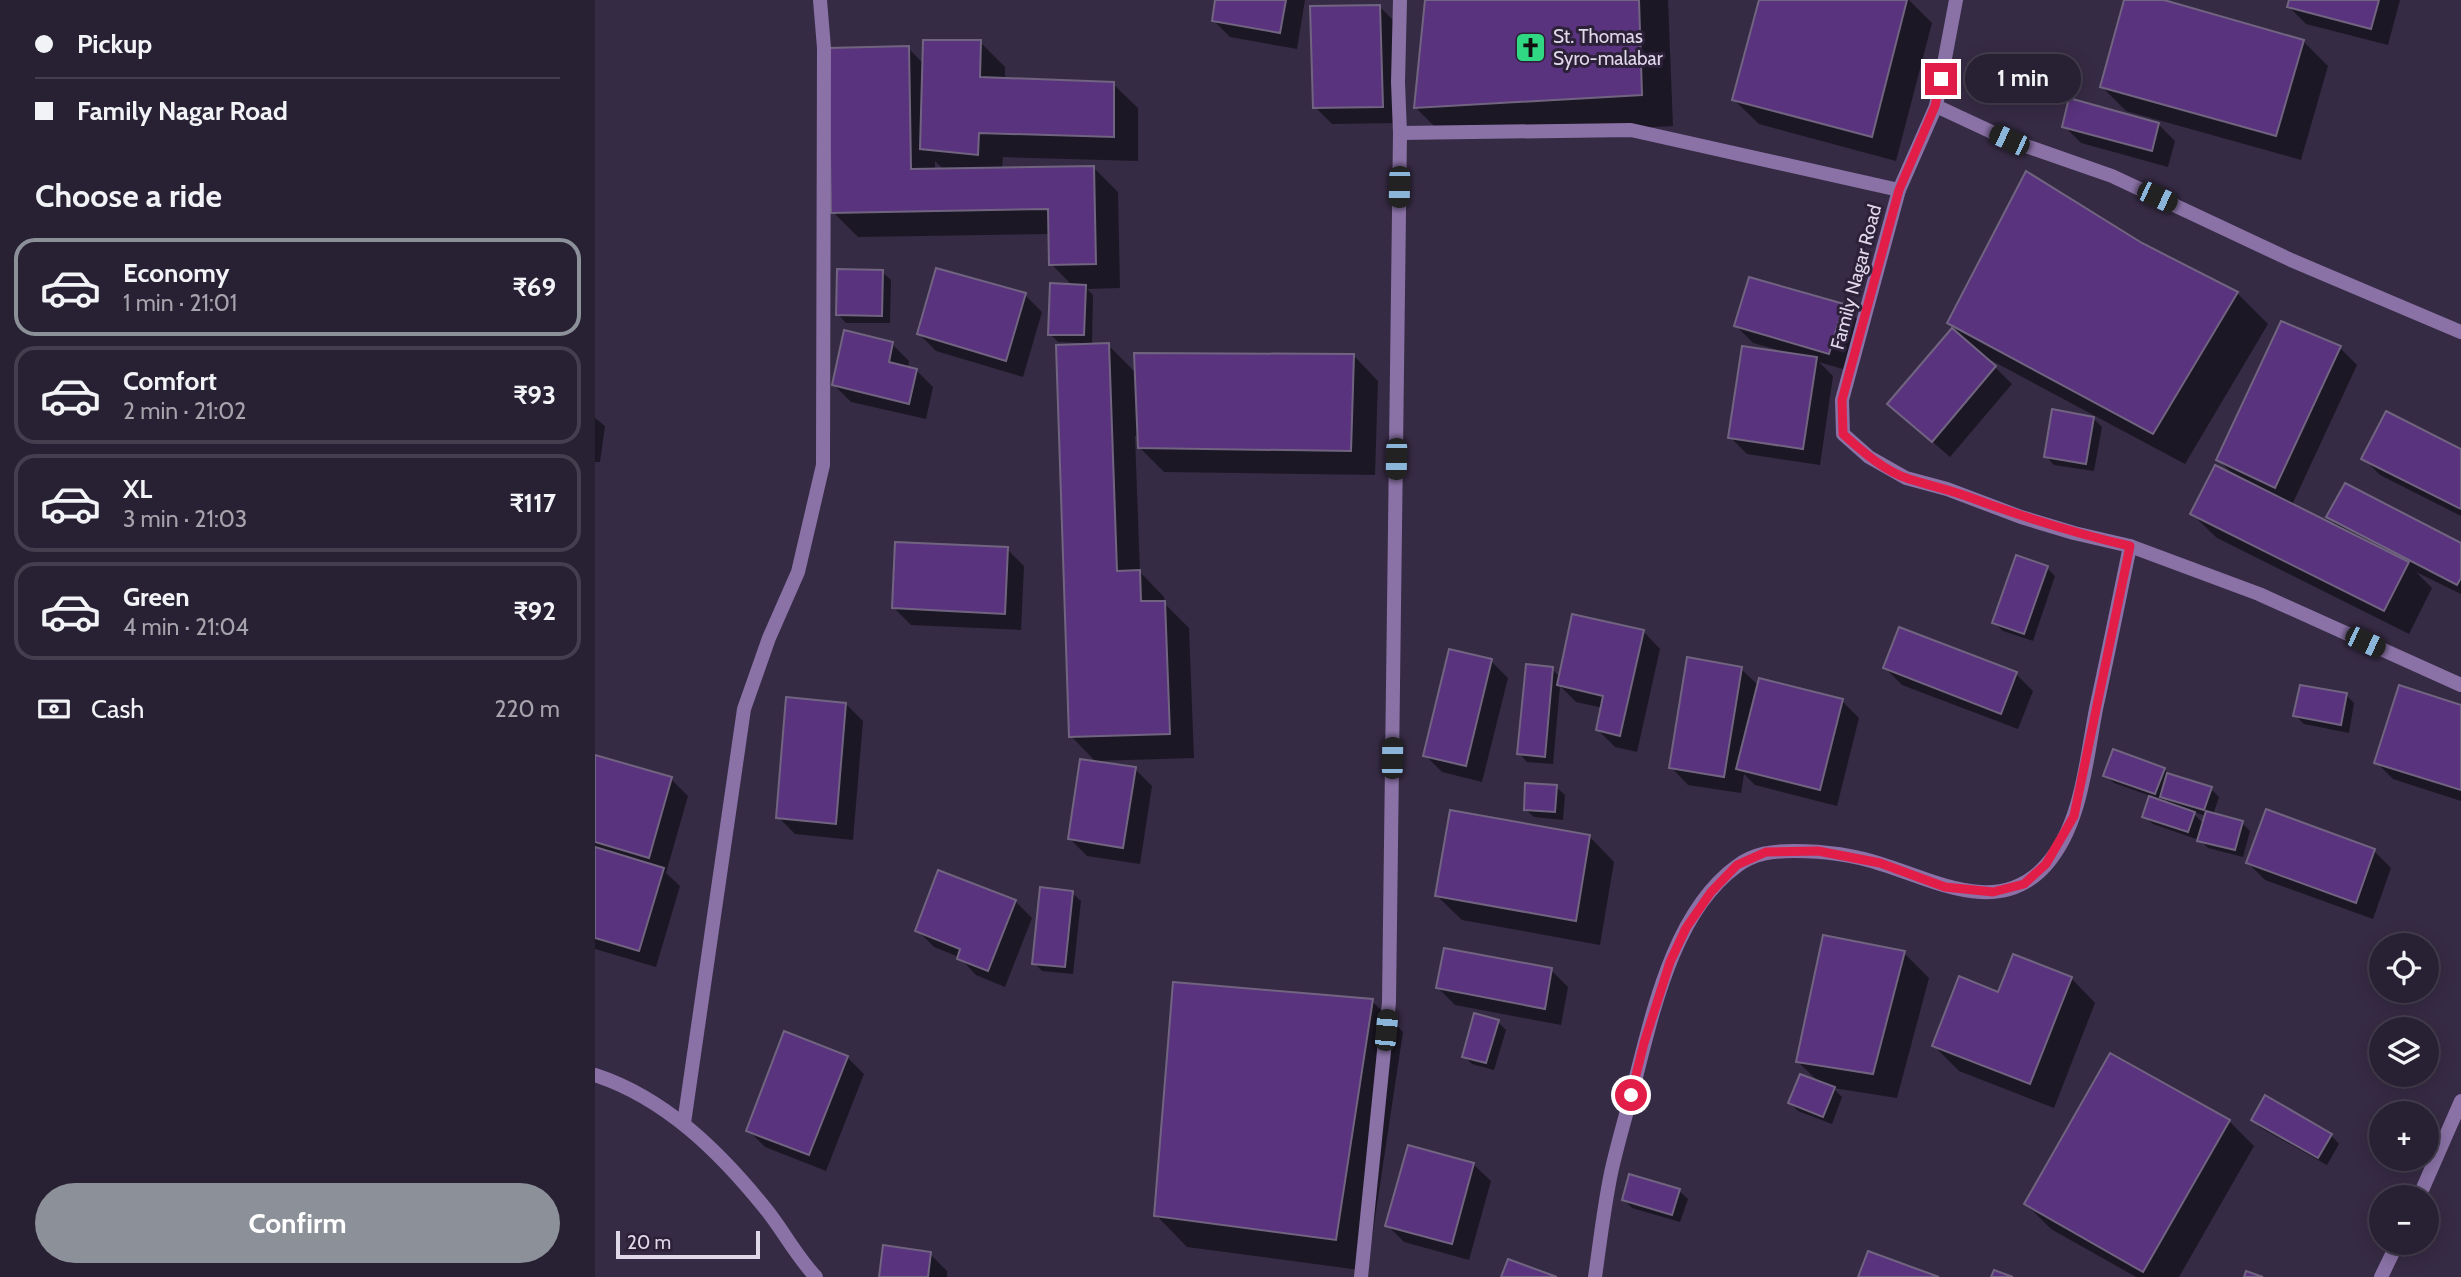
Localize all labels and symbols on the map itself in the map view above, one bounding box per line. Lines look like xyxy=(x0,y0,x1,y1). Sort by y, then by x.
place label: St. Thomas Syro-malabar xyxy=(1553,25,1663,70)
church icon: St. Thomas Syro-malabar xyxy=(1513,30,1547,64)
callout: 1 min xyxy=(1965,55,2081,104)
route end xyxy=(1925,63,1957,95)
car xyxy=(1986,122,2033,158)
car xyxy=(1389,166,1410,208)
car xyxy=(2134,179,2181,215)
street label: Family Nagar Road xyxy=(1826,202,1886,352)
car xyxy=(1386,438,1407,480)
car xyxy=(2342,624,2389,660)
car xyxy=(1382,737,1403,779)
car xyxy=(1374,1008,1399,1052)
route start xyxy=(1615,1079,1647,1111)
scale bar xyxy=(616,1228,759,1260)

